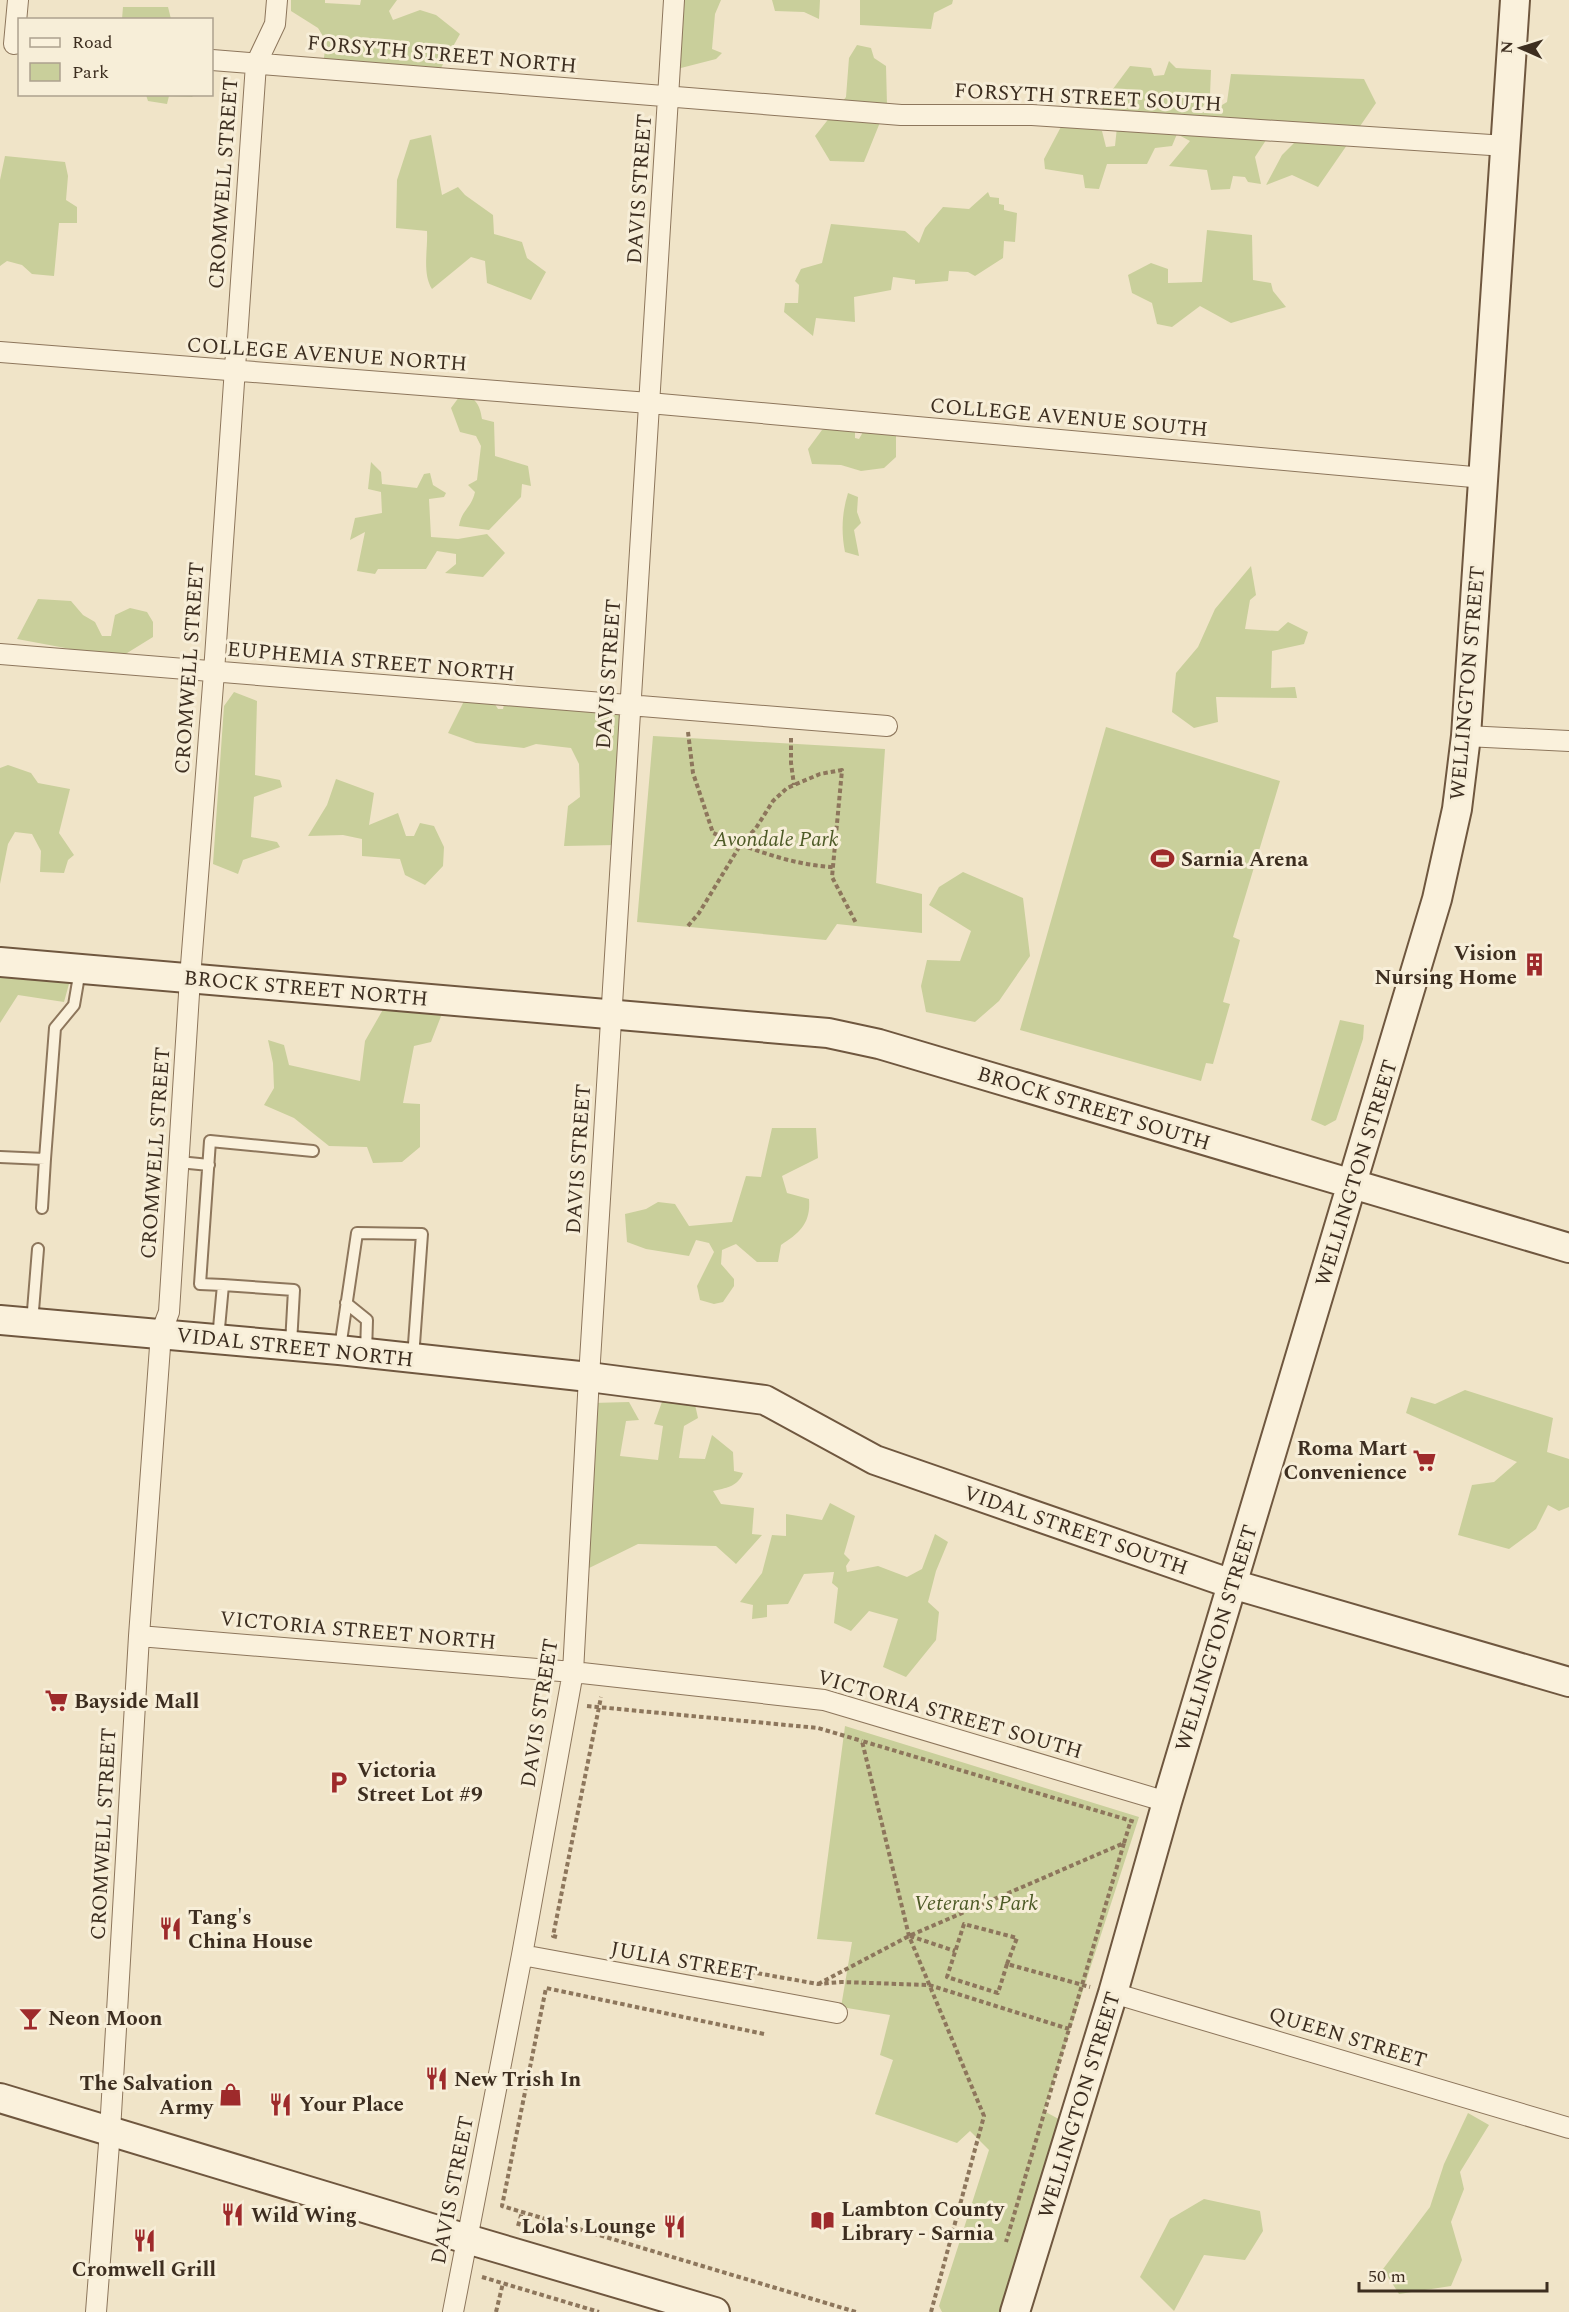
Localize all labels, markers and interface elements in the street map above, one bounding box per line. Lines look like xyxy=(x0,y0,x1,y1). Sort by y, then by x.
legend xyxy=(18,18,213,96)
north arrow xyxy=(1491,18,1551,78)
street label: FORSYTH STREET NORTH xyxy=(306,27,578,83)
text: Road xyxy=(72,29,113,56)
text: N xyxy=(1495,40,1519,54)
text: Park xyxy=(72,59,109,86)
street label: FORSYTH STREET SOUTH xyxy=(953,75,1223,121)
street label: CROMWELL STREET xyxy=(201,76,247,290)
street label: DAVIS STREET xyxy=(619,113,661,265)
street label: COLLEGE AVENUE NORTH xyxy=(186,329,468,381)
street label: COLLEGE AVENUE SOUTH xyxy=(929,390,1209,446)
street label: CROMWELL STREET xyxy=(167,561,213,775)
street label: WELLINGTON STREET xyxy=(1442,564,1494,802)
street label: DAVIS STREET xyxy=(588,598,630,750)
street label: EUPHEMIA STREET NORTH xyxy=(226,633,516,691)
park label: Avondale Park xyxy=(712,824,839,856)
place label: Sarnia Arena xyxy=(1181,844,1308,876)
sports icon: Sarnia Arena xyxy=(1150,846,1176,872)
place label: Vision Nursing Home xyxy=(1374,938,1517,994)
building icon: Vision Nursing Home xyxy=(1522,952,1548,978)
street label: BROCK STREET NORTH xyxy=(182,962,429,1016)
street label: CROMWELL STREET xyxy=(133,1046,179,1260)
street label: WELLINGTON STREET xyxy=(1307,1056,1407,1291)
street label: BROCK STREET SOUTH xyxy=(973,1058,1214,1160)
street label: DAVIS STREET xyxy=(558,1083,600,1235)
street label: VIDAL STREET NORTH xyxy=(175,1320,415,1376)
place label: Roma Mart Convenience xyxy=(1283,1433,1407,1489)
supermarket icon: Roma Mart Convenience xyxy=(1412,1447,1438,1473)
street label: VIDAL STREET SOUTH xyxy=(959,1477,1192,1584)
street label: WELLINGTON STREET xyxy=(1167,1521,1267,1756)
street label: VICTORIA STREET NORTH xyxy=(218,1603,497,1659)
street label: DAVIS STREET xyxy=(512,1636,568,1790)
street label: VICTORIA STREET SOUTH xyxy=(813,1662,1086,1768)
place label: Bayside Mall xyxy=(74,1686,199,1718)
supermarket icon: Bayside Mall xyxy=(43,1688,69,1714)
street label: CROMWELL STREET xyxy=(82,1727,126,1941)
place label: Victoria Street Lot #9 xyxy=(357,1755,483,1811)
parking icon: Victoria Street Lot #9 xyxy=(326,1769,352,1795)
park label: Veteran's Park xyxy=(914,1888,1038,1920)
place label: Tang's China House xyxy=(188,1902,313,1958)
restaurant icon: Tang's China House xyxy=(157,1916,183,1942)
street label: JULIA STREET xyxy=(608,1933,760,1991)
street label: WELLINGTON STREET xyxy=(1030,1988,1130,2223)
street label: QUEEN STREET xyxy=(1265,1999,1431,2077)
place label: Neon Moon xyxy=(48,2003,163,2035)
bar icon: Neon Moon xyxy=(17,2005,43,2031)
place label: New Trish In xyxy=(454,2064,581,2096)
restaurant icon: New Trish In xyxy=(423,2066,449,2092)
place label: The Salvation Army xyxy=(79,2068,214,2124)
shop icon: The Salvation Army xyxy=(218,2082,244,2108)
place label: Your Place xyxy=(299,2089,404,2121)
restaurant icon: Your Place xyxy=(268,2091,294,2117)
street label: DAVIS STREET xyxy=(423,2113,483,2267)
place label: Lambton County Library - Sarnia xyxy=(841,2194,1005,2250)
place label: Wild Wing xyxy=(251,2200,357,2232)
restaurant icon: Wild Wing xyxy=(220,2202,246,2228)
library icon: Lambton County Library - Sarnia xyxy=(810,2208,836,2234)
place label: Lola's Lounge xyxy=(521,2211,656,2243)
restaurant icon: Lola's Lounge xyxy=(661,2213,687,2239)
restaurant icon: Cromwell Grill xyxy=(131,2228,157,2254)
place label: Cromwell Grill xyxy=(72,2254,216,2286)
scale bar xyxy=(1359,2255,1546,2293)
text: 50 m xyxy=(1368,2263,1406,2290)

